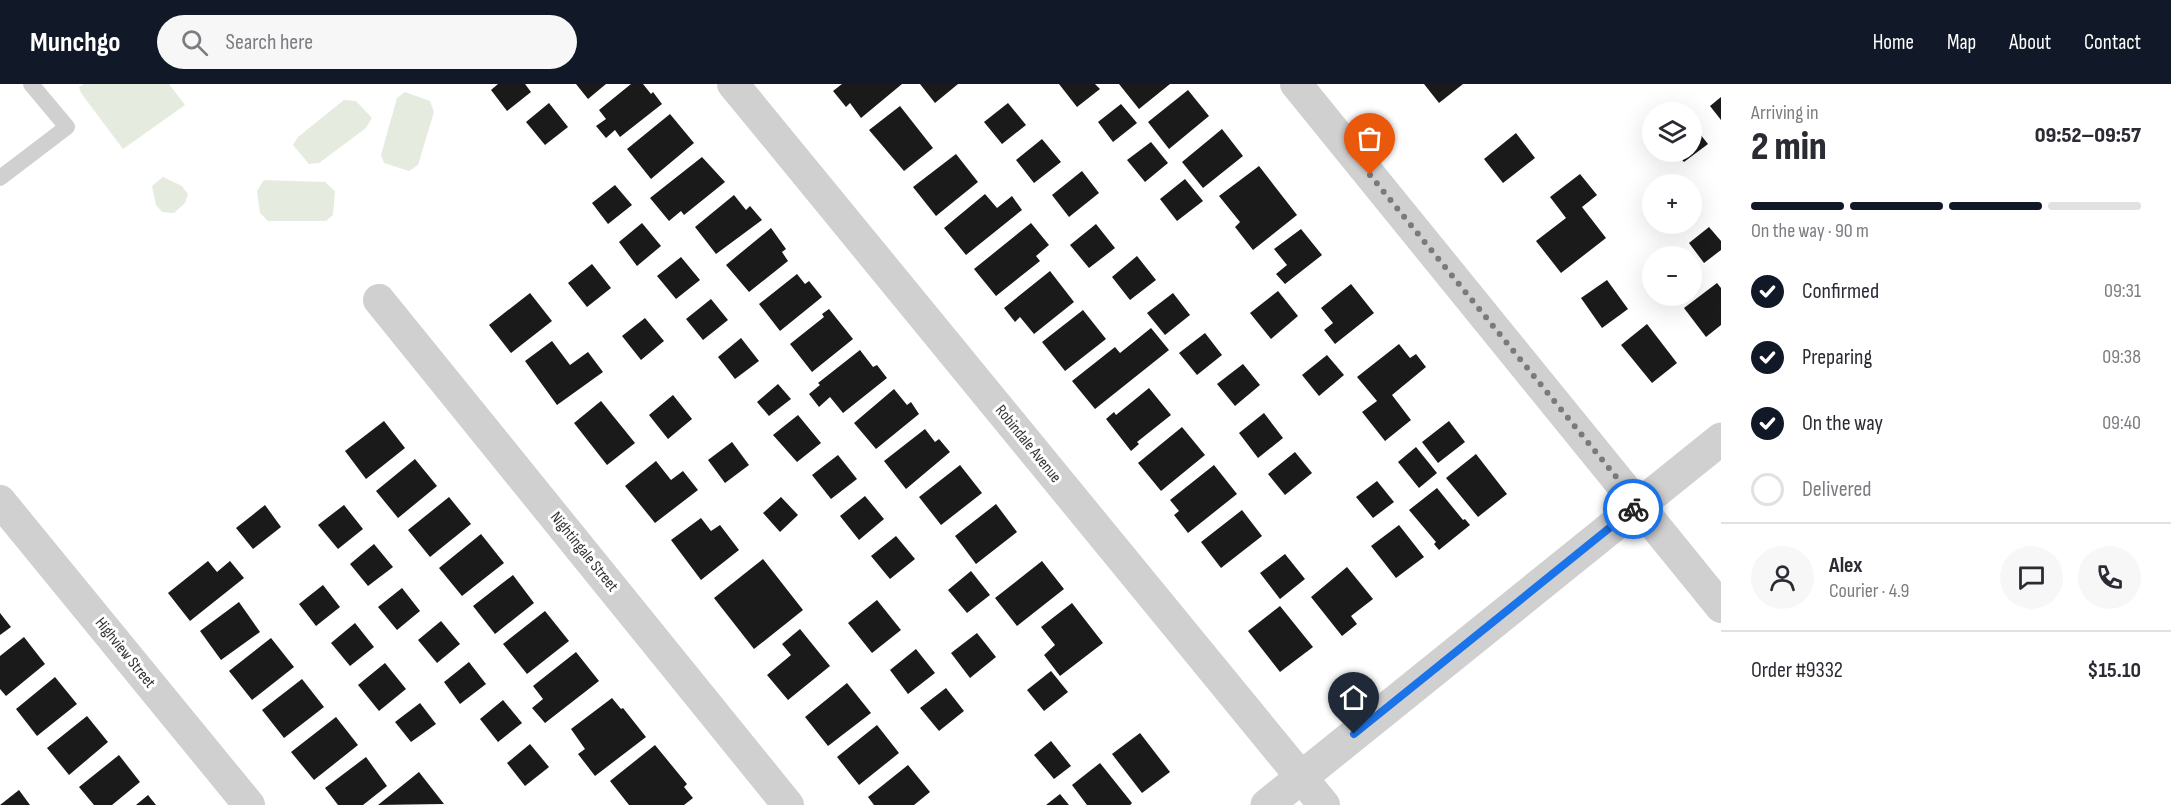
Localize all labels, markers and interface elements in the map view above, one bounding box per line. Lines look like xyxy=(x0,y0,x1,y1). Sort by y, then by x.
search box xyxy=(157,15,577,69)
text: Munchgo xyxy=(30,26,121,59)
icon: search xyxy=(178,26,211,59)
text: Search here xyxy=(226,29,313,56)
text: Home xyxy=(1873,30,1914,55)
text: Map xyxy=(1947,30,1976,55)
text: About xyxy=(2009,30,2051,55)
text: Contact xyxy=(2084,30,2141,55)
text: Arriving in xyxy=(1751,101,1819,125)
map controls xyxy=(1642,102,1702,306)
button: layers xyxy=(1642,102,1702,162)
pin xyxy=(1344,113,1395,175)
icon: bag xyxy=(1353,122,1386,155)
text: 09:52–09:57 xyxy=(2035,122,2141,149)
text: 2 min xyxy=(1751,124,1827,171)
button: + xyxy=(1642,174,1702,234)
text: On the way · 90 m xyxy=(1751,219,1869,243)
button: − xyxy=(1642,246,1702,306)
icon: check xyxy=(1751,275,1784,308)
text: Confirmed xyxy=(1802,278,1879,305)
text: 09:31 xyxy=(2104,279,2141,303)
icon: check xyxy=(1751,341,1784,374)
text: Preparing xyxy=(1802,344,1872,371)
text: 09:38 xyxy=(2102,345,2141,369)
street label: Robindale Avenue xyxy=(991,401,1065,487)
icon: check xyxy=(1751,407,1784,440)
text: On the way xyxy=(1802,410,1883,437)
text: 09:40 xyxy=(2102,411,2141,435)
text: Delivered xyxy=(1802,476,1871,503)
courier xyxy=(1603,479,1663,539)
icon: bike xyxy=(1617,493,1650,526)
street label: Nightingale Street xyxy=(546,508,622,596)
button: person xyxy=(1751,546,1814,609)
button: chat xyxy=(2000,546,2063,609)
button: phone xyxy=(2078,546,2141,609)
text: Alex xyxy=(1829,552,1862,579)
text: Courier · 4.9 xyxy=(1829,579,1909,603)
street label: Highview Street xyxy=(91,614,159,692)
text: Order #9332 xyxy=(1751,657,1843,684)
text: $15.10 xyxy=(2087,657,2141,684)
pin xyxy=(1328,672,1379,734)
icon: home xyxy=(1337,681,1370,714)

